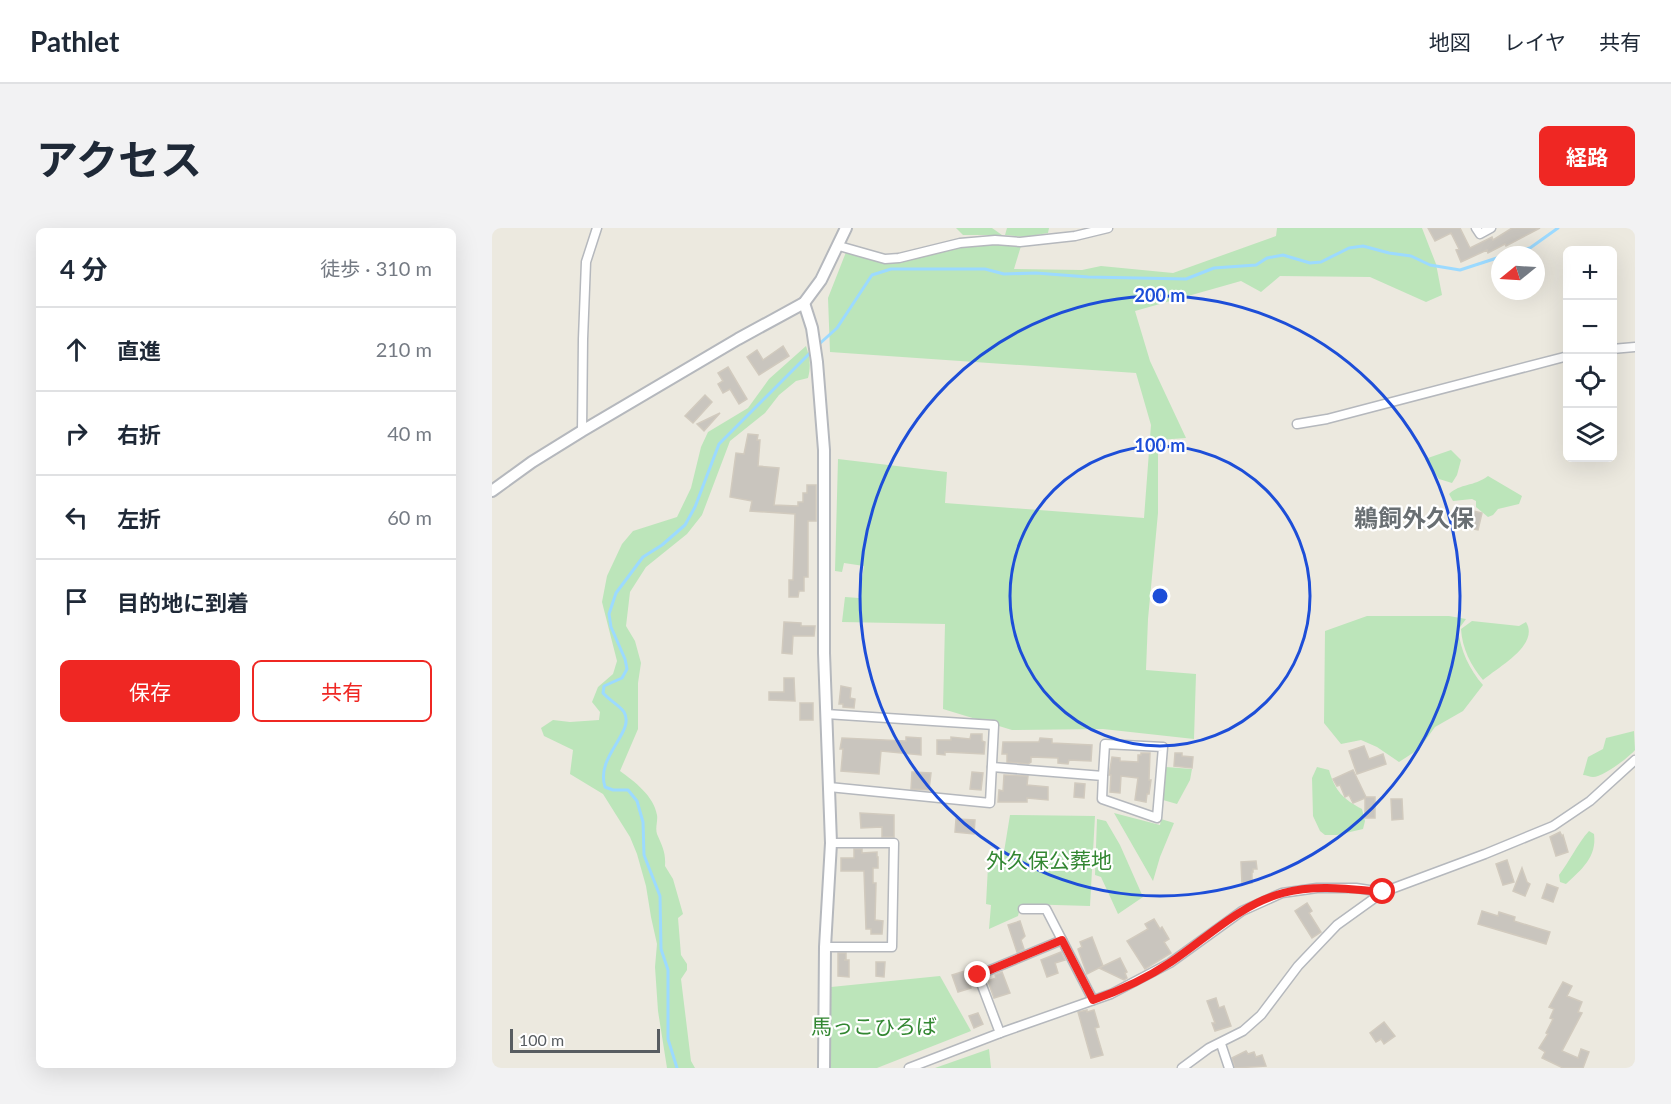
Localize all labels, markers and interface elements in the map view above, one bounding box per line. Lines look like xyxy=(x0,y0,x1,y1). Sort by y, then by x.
text: Pathlet xyxy=(30,24,119,58)
text: 地図 xyxy=(1429,29,1471,54)
text: レイヤ xyxy=(1504,29,1566,54)
text: 共有 xyxy=(1599,29,1641,54)
button: 経路 xyxy=(1539,126,1635,186)
text: アクセス xyxy=(36,134,202,184)
north arrow xyxy=(1491,246,1545,300)
map controls xyxy=(1563,246,1617,462)
button: + xyxy=(1563,246,1617,300)
text: 4 分 xyxy=(60,253,107,285)
text: 徒歩 · 310 m xyxy=(320,256,432,280)
text: 200 m xyxy=(1135,284,1185,306)
button: − xyxy=(1563,300,1617,354)
icon: ahead xyxy=(60,333,93,366)
text: 直進 xyxy=(117,337,161,364)
text: 210 m xyxy=(376,337,432,361)
button: locate xyxy=(1563,354,1617,408)
button: layers xyxy=(1563,408,1617,462)
icon: right xyxy=(60,417,93,450)
text: 右折 xyxy=(117,421,161,448)
text: 40 m xyxy=(387,421,432,445)
text: 100 m xyxy=(1135,434,1185,456)
icon: left xyxy=(60,501,93,534)
district label: 鵜飼外久保 xyxy=(1354,503,1474,532)
text: 左折 xyxy=(117,505,161,532)
text: 60 m xyxy=(387,505,432,529)
icon: arrive xyxy=(60,585,93,618)
centre of rings xyxy=(1150,586,1170,606)
text: 目的地に到着 xyxy=(117,589,249,616)
button: 保存 xyxy=(60,660,240,722)
button: 共有 xyxy=(252,660,432,722)
park label: 外久保公葬地 xyxy=(986,847,1112,872)
route start xyxy=(1369,878,1395,904)
route end xyxy=(964,961,990,987)
park label: 馬っこひろば xyxy=(811,1013,937,1038)
scale bar xyxy=(510,1026,660,1054)
text: 100 m xyxy=(519,1030,564,1049)

